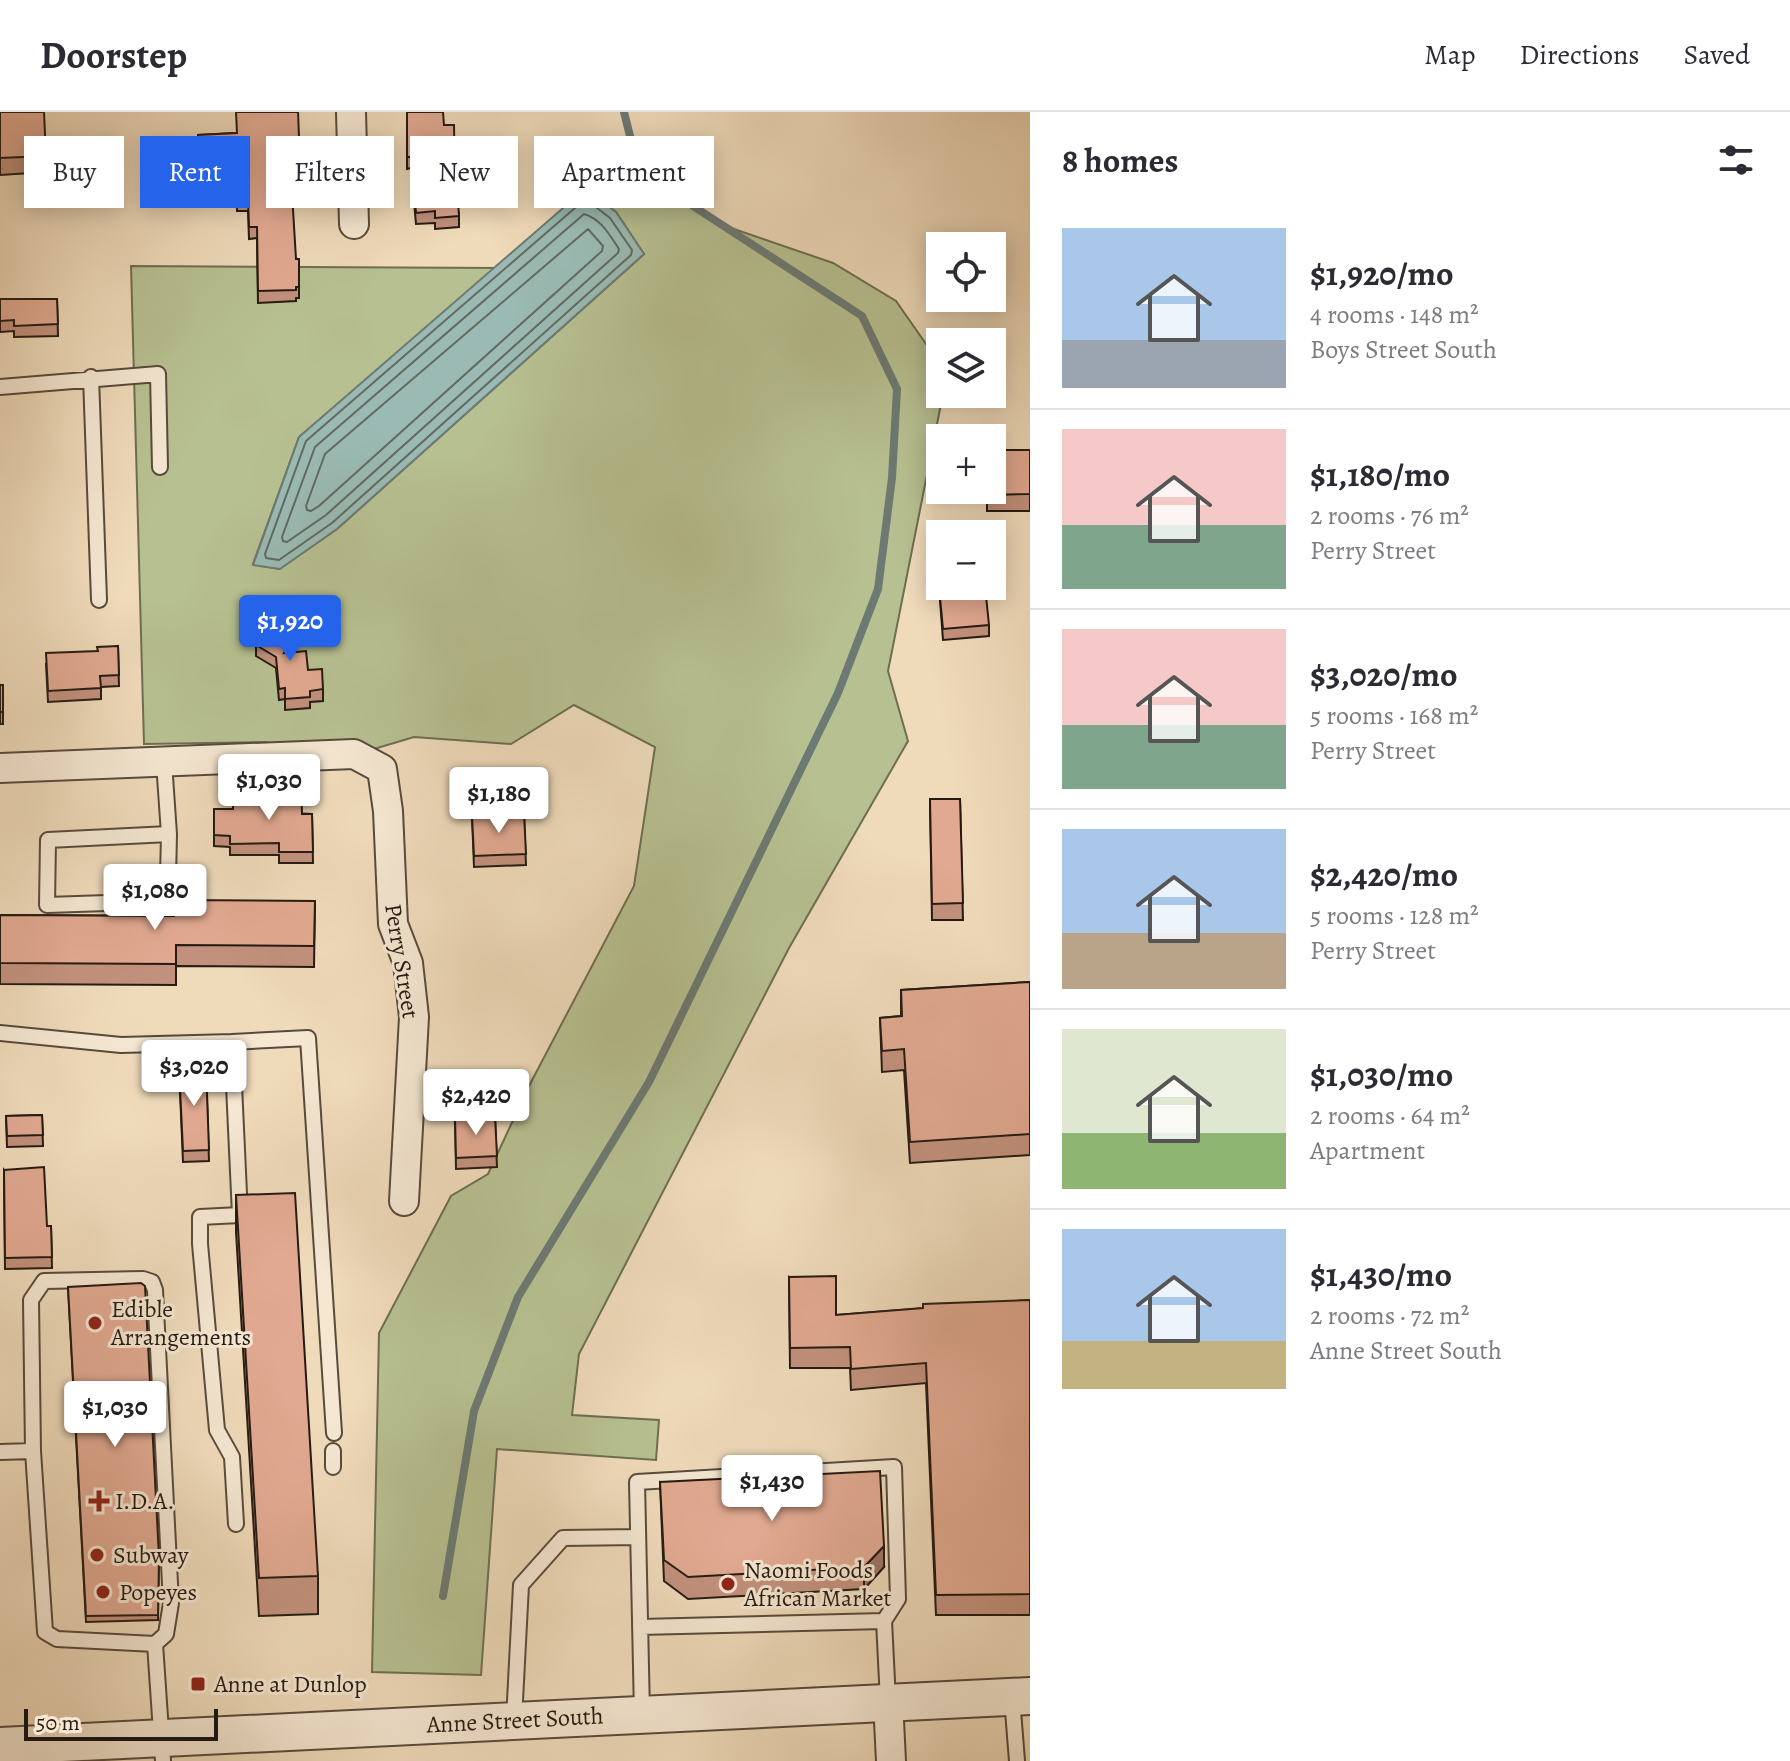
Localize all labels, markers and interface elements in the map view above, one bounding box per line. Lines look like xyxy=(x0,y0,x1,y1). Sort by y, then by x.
text: Doorstep xyxy=(40,29,187,81)
text: Map xyxy=(1424,36,1475,74)
text: Directions xyxy=(1519,36,1640,74)
text: Saved xyxy=(1684,36,1750,74)
chip: Buy xyxy=(24,136,124,208)
chip: Rent xyxy=(140,136,250,208)
chip: Filters xyxy=(266,136,394,208)
chip: New xyxy=(410,136,518,208)
chip: Apartment xyxy=(534,136,714,208)
text: 8 homes xyxy=(1062,137,1178,184)
icon: filters xyxy=(1714,138,1758,182)
map controls xyxy=(926,232,1006,600)
button: locate xyxy=(926,232,1006,312)
text: $1,920/mo xyxy=(1310,250,1454,297)
icon: home xyxy=(1126,260,1222,356)
text: 4 rooms · 148 m² xyxy=(1310,297,1479,332)
button: layers xyxy=(926,328,1006,408)
text: Boys Street South xyxy=(1310,332,1497,367)
button: + xyxy=(926,424,1006,504)
text: $1,180/mo xyxy=(1310,451,1450,498)
icon: home xyxy=(1126,461,1222,557)
text: 2 rooms · 76 m² xyxy=(1310,498,1469,533)
button: − xyxy=(926,520,1006,600)
text: Perry Street xyxy=(1310,533,1436,568)
pin: $1,920 xyxy=(225,595,355,663)
text: $1,920 xyxy=(257,603,323,638)
text: $3,020/mo xyxy=(1310,651,1457,698)
icon: home xyxy=(1126,661,1222,757)
text: 5 rooms · 168 m² xyxy=(1310,698,1478,733)
text: Perry Street xyxy=(1310,733,1436,768)
pin: $1,030 xyxy=(204,754,334,822)
text: $1,030 xyxy=(236,762,302,797)
pin: $1,180 xyxy=(434,767,564,835)
text: $1,180 xyxy=(467,775,531,810)
text: $2,420/mo xyxy=(1310,851,1458,898)
icon: home xyxy=(1126,861,1222,957)
pin: $1,080 xyxy=(90,864,220,932)
text: $1,080 xyxy=(121,872,189,907)
text: 5 rooms · 128 m² xyxy=(1310,898,1479,933)
street label: Perry Street xyxy=(377,901,427,1021)
text: Perry Street xyxy=(1310,933,1436,968)
pin: $3,020 xyxy=(129,1040,259,1108)
text: $3,020 xyxy=(159,1048,229,1083)
text: $1,030/mo xyxy=(1310,1051,1453,1098)
icon: home xyxy=(1126,1061,1222,1157)
pin: $2,420 xyxy=(411,1069,541,1137)
text: $2,420 xyxy=(441,1077,511,1112)
text: 2 rooms · 64 m² xyxy=(1310,1098,1470,1133)
text: Apartment xyxy=(1310,1133,1425,1168)
text: $1,430/mo xyxy=(1310,1251,1452,1298)
icon: home xyxy=(1126,1261,1222,1357)
place label: Edible Arrangements xyxy=(110,1293,251,1353)
text: 2 rooms · 72 m² xyxy=(1310,1298,1469,1333)
marker: Edible Arrangements xyxy=(86,1314,104,1332)
text: Anne Street South xyxy=(1310,1333,1502,1368)
pin: $1,030 xyxy=(50,1381,180,1449)
text: $1,030 xyxy=(82,1389,148,1424)
pin: $1,430 xyxy=(707,1455,837,1523)
text: $1,430 xyxy=(740,1463,804,1498)
place label: I.D.A. xyxy=(115,1485,175,1517)
marker: I.D.A. xyxy=(90,1492,108,1510)
place label: Subway xyxy=(113,1539,189,1571)
marker: Subway xyxy=(88,1546,106,1564)
place label: Naomi Foods African Market xyxy=(743,1554,892,1614)
marker: Naomi Foods African Market xyxy=(719,1575,737,1593)
place label: Popeyes xyxy=(119,1576,197,1608)
marker: Popeyes xyxy=(94,1583,112,1601)
place label: Anne at Dunlop xyxy=(213,1668,367,1700)
marker: Anne at Dunlop xyxy=(189,1675,207,1693)
street label: Anne Street South xyxy=(425,1699,604,1741)
scale bar xyxy=(24,1705,218,1741)
text: 50 m xyxy=(36,1708,80,1738)

